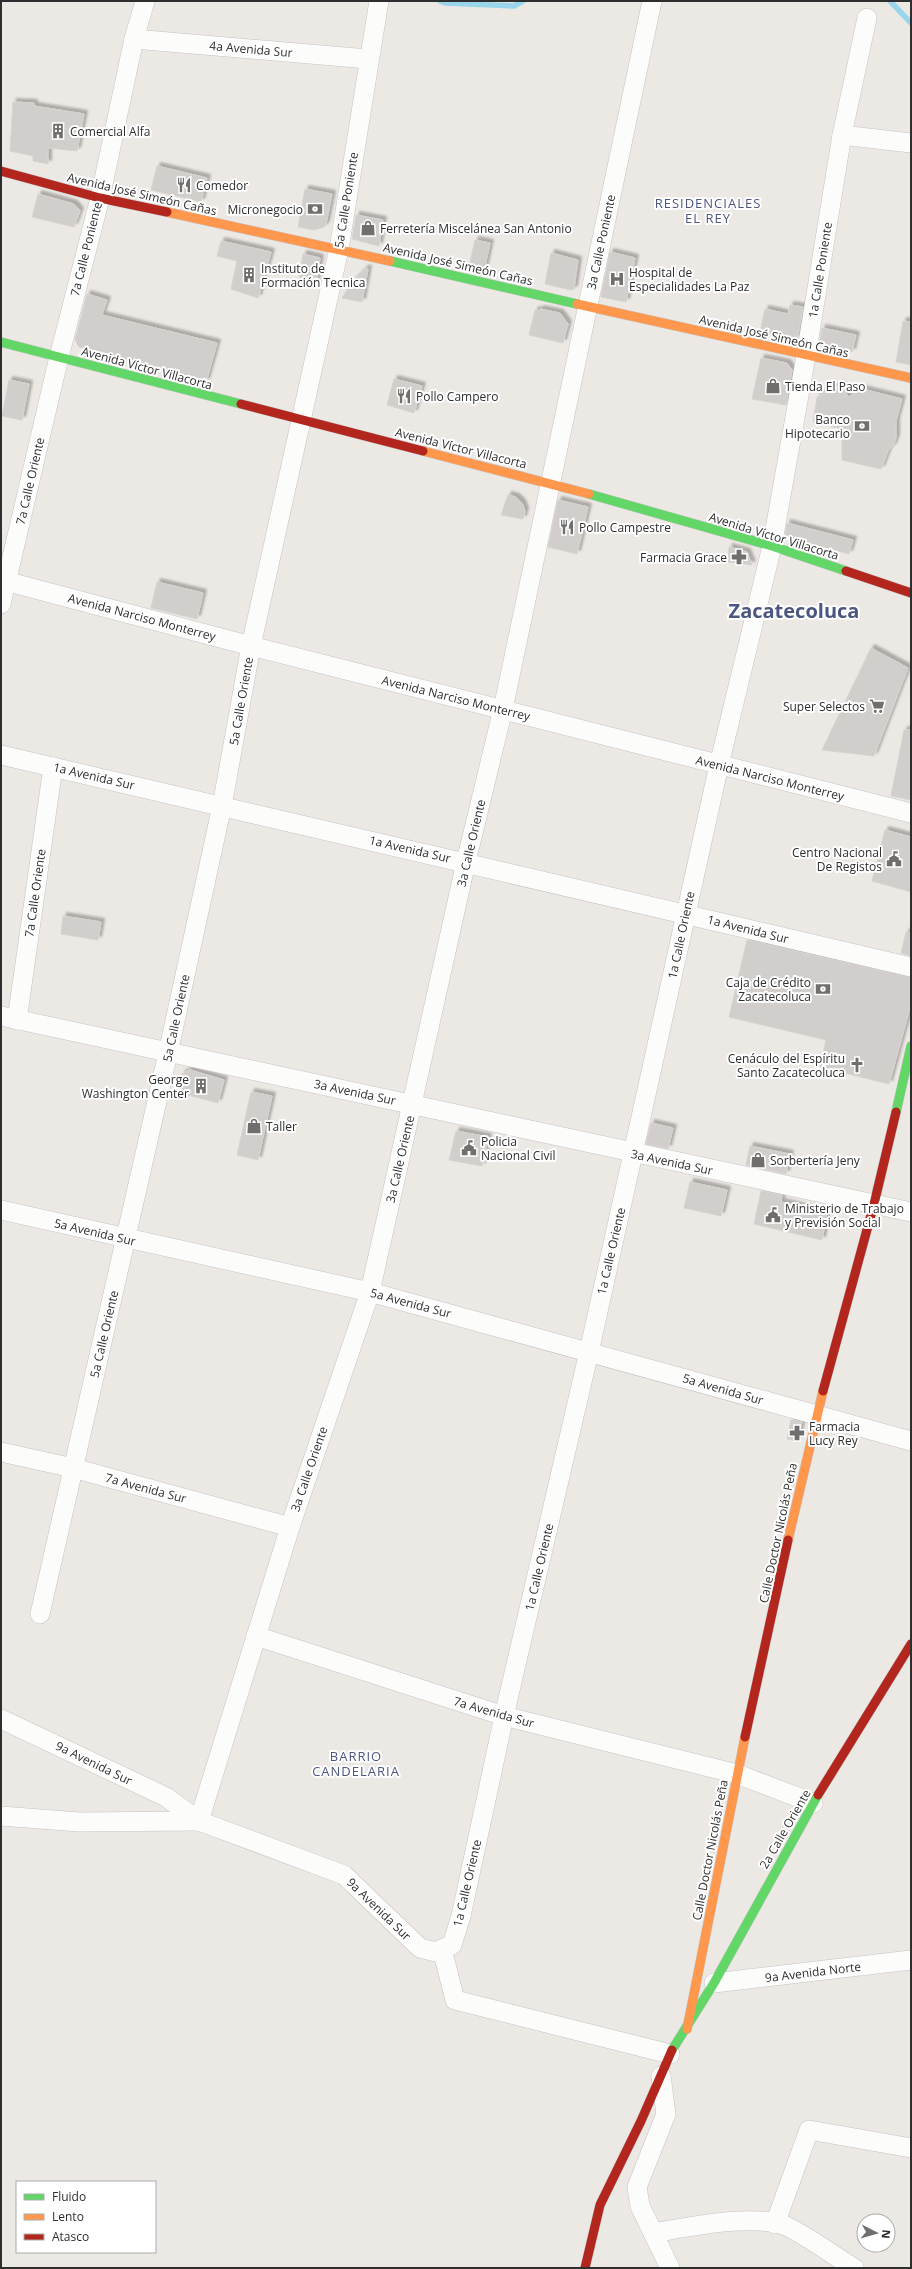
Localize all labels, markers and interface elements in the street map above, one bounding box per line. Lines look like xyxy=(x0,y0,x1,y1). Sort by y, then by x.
street label: 4a Avenida Sur xyxy=(209,37,293,61)
building icon: Comercial Alfa xyxy=(49,122,67,140)
place label: Comercial Alfa xyxy=(70,123,150,140)
street label: 5a Calle Poniente xyxy=(330,151,362,249)
street label: Avenida José Simeón Cañas xyxy=(66,169,219,220)
restaurant icon: Comedor xyxy=(175,176,193,194)
place label: Comedor xyxy=(196,177,248,194)
street label: 3a Calle Poniente xyxy=(583,193,619,291)
district label: RESIDENCIALES EL REY xyxy=(655,194,761,227)
street label: 7a Calle Poniente xyxy=(66,200,106,298)
bank icon: Micronegocio xyxy=(306,200,324,218)
place label: Micronegocio xyxy=(227,201,303,218)
shop icon: Ferretería Miscelánea San Antonio xyxy=(359,219,377,237)
place label: Ferretería Miscelánea San Antonio xyxy=(380,220,572,237)
street label: 1a Calle Poniente xyxy=(804,221,836,319)
street label: Avenida José Simeón Cañas xyxy=(382,239,535,290)
place label: Instituto de Formación Tecnica xyxy=(261,260,365,291)
place label: Hospital de Especialidades La Paz xyxy=(629,264,750,295)
building icon: Instituto de Formación Tecnica xyxy=(240,266,258,284)
hospital icon: Hospital de Especialidades La Paz xyxy=(608,270,626,288)
street label: Avenida José Simeón Cañas xyxy=(698,311,851,362)
street label: Avenida Víctor Villacorta xyxy=(80,342,214,394)
shop icon: Tienda El Paso xyxy=(764,377,782,395)
place label: Tienda El Paso xyxy=(785,378,866,395)
restaurant icon: Pollo Campero xyxy=(395,387,413,405)
place label: Pollo Campero xyxy=(416,388,498,405)
place label: Banco Hipotecario xyxy=(785,411,850,442)
bank icon: Banco Hipotecario xyxy=(853,417,871,435)
street label: Avenida Víctor Villacorta xyxy=(393,423,529,473)
street label: 7a Calle Oriente xyxy=(12,435,48,526)
street label: Avenida Víctor Villacorta xyxy=(707,508,841,564)
restaurant icon: Pollo Campestre xyxy=(558,518,576,536)
place label: Pollo Campestre xyxy=(579,519,671,536)
pharmacy icon: Farmacia Grace xyxy=(730,548,748,566)
place label: Farmacia Grace xyxy=(640,549,727,566)
street label: Avenida Narciso Monterrey xyxy=(66,589,219,645)
district label: Zacatecoluca xyxy=(729,597,859,624)
street label: 5a Calle Oriente xyxy=(225,655,257,746)
street label: Avenida Narciso Monterrey xyxy=(380,671,533,725)
supermarket icon: Super Selectos xyxy=(868,697,886,715)
place label: Super Selectos xyxy=(783,698,865,715)
street label: Avenida Narciso Monterrey xyxy=(694,751,847,805)
street label: 1a Avenida Sur xyxy=(51,758,137,794)
street label: 3a Calle Oriente xyxy=(453,797,489,888)
street label: 1a Avenida Sur xyxy=(367,831,453,867)
place label: Centro Nacional De Registos xyxy=(792,844,882,875)
street label: 7a Calle Oriente xyxy=(20,847,50,938)
public building icon: Centro Nacional De Registos xyxy=(885,850,903,868)
street label: 1a Calle Oriente xyxy=(663,889,699,980)
street label: 1a Avenida Sur xyxy=(706,911,791,947)
street label: 5a Calle Oriente xyxy=(158,972,194,1063)
place label: Caja de Crédito Zacatecoluca xyxy=(726,974,811,1005)
bank icon: Caja de Crédito Zacatecoluca xyxy=(814,980,832,998)
place label: Cenáculo del Espíritu Santo Zacatecoluca xyxy=(728,1050,845,1081)
church icon: Cenáculo del Espíritu Santo Zacatecoluca xyxy=(848,1056,866,1074)
place label: George Washington Center xyxy=(82,1071,189,1102)
street label: 3a Avenida Sur xyxy=(312,1075,398,1109)
building icon: George Washington Center xyxy=(192,1077,210,1095)
street label: 3a Calle Oriente xyxy=(382,1113,418,1204)
shop icon: Taller xyxy=(245,1117,263,1135)
place label: Taller xyxy=(266,1118,297,1135)
place label: Policia Nacional Civil xyxy=(481,1133,556,1164)
public building icon: Policia Nacional Civil xyxy=(460,1139,478,1157)
street label: 3a Avenida Sur xyxy=(629,1145,715,1179)
shop icon: Sorbertería Jeny xyxy=(749,1151,767,1169)
place label: Sorbertería Jeny xyxy=(770,1152,861,1169)
place label: Ministerio de Trabajo y Previsión Social xyxy=(785,1200,904,1231)
street label: 1a Calle Oriente xyxy=(593,1205,629,1296)
public building icon: Ministerio de Trabajo y Previsión Social xyxy=(764,1206,782,1224)
street label: 5a Avenida Sur xyxy=(52,1214,138,1250)
street label: 5a Avenida Sur xyxy=(369,1284,454,1322)
street label: 5a Calle Oriente xyxy=(86,1288,122,1379)
street label: 5a Avenida Sur xyxy=(681,1369,765,1409)
place label: Farmacia Lucy Rey xyxy=(809,1418,860,1449)
street label: 3a Calle Oriente xyxy=(286,1424,332,1514)
pharmacy icon: Farmacia Lucy Rey xyxy=(788,1424,806,1442)
street label: Calle Doctor Nicolás Peña xyxy=(755,1461,801,1605)
street label: 7a Avenida Sur xyxy=(104,1469,189,1507)
street label: 1a Calle Oriente xyxy=(521,1521,557,1612)
street label: 7a Avenida Sur xyxy=(452,1692,536,1732)
street label: 9a Avenida Sur xyxy=(53,1737,135,1789)
district label: BARRIO CANDELARIA xyxy=(312,1747,400,1780)
street label: Calle Doctor Nicolás Peña xyxy=(688,1778,732,1922)
street label: 2a Calle Oriente xyxy=(755,1786,815,1872)
street label: 1a Calle Oriente xyxy=(449,1837,485,1928)
street label: 9a Avenida Sur xyxy=(343,1874,415,1944)
street label: 9a Avenida Norte xyxy=(764,1958,862,1986)
legend xyxy=(16,2181,156,2253)
text: Fluido xyxy=(52,2188,86,2205)
text: Lento xyxy=(52,2208,84,2225)
north arrow xyxy=(856,2213,896,2253)
text: Atasco xyxy=(52,2228,89,2245)
text: N xyxy=(879,2229,894,2239)

